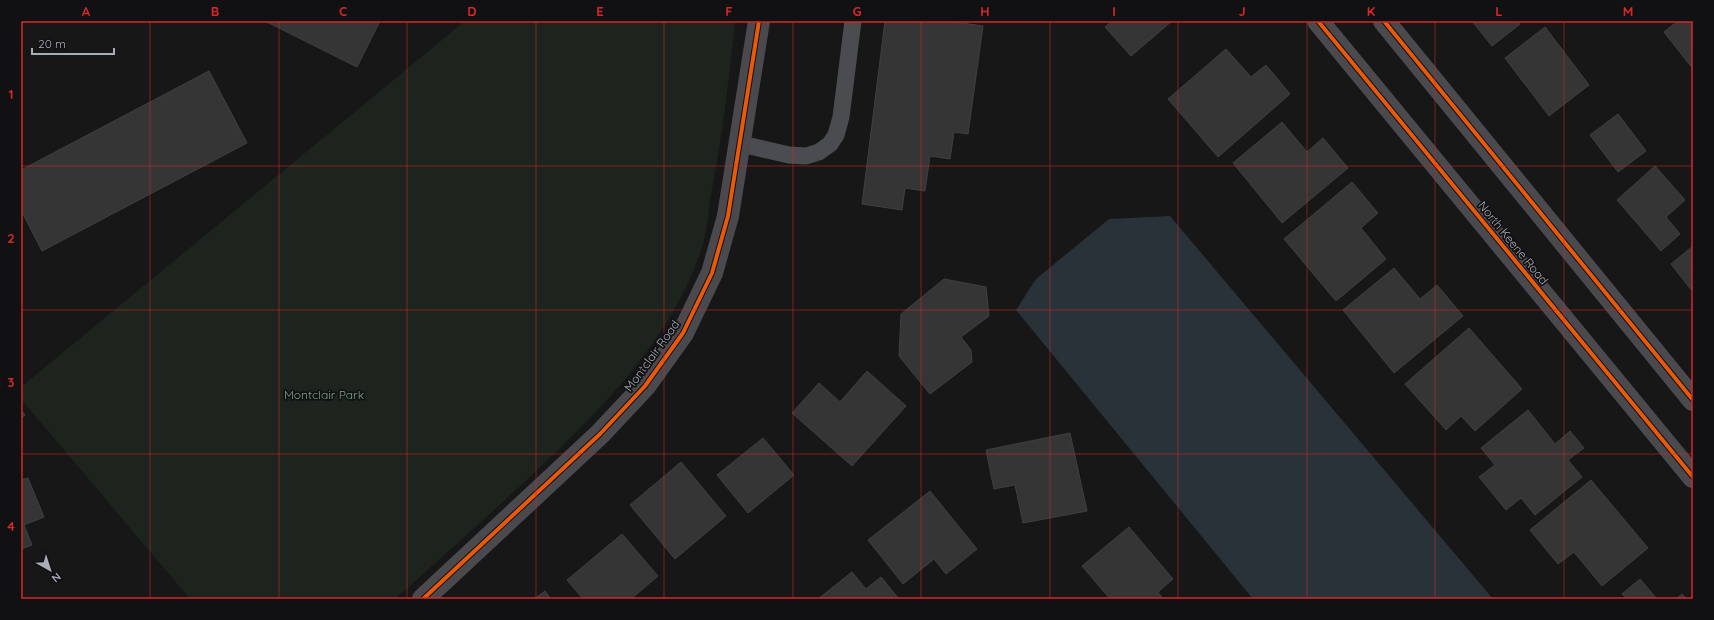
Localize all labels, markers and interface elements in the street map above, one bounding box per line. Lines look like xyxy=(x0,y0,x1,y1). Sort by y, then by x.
text: A xyxy=(82,3,91,19)
text: B xyxy=(211,3,219,19)
text: C xyxy=(339,3,347,19)
text: D xyxy=(467,3,477,19)
text: E xyxy=(596,3,604,19)
text: F xyxy=(725,3,733,19)
text: G xyxy=(852,3,862,19)
text: H xyxy=(980,3,990,19)
text: I xyxy=(1112,3,1116,19)
text: J xyxy=(1238,3,1246,19)
text: K xyxy=(1367,3,1376,19)
text: L xyxy=(1495,3,1503,19)
text: M xyxy=(1623,3,1633,19)
scale bar xyxy=(32,30,114,56)
text: 20 m xyxy=(38,36,66,51)
text: 1 xyxy=(8,86,14,102)
street label: North Keene Road xyxy=(1475,198,1552,287)
text: 2 xyxy=(7,230,15,246)
street label: Montclair Road xyxy=(621,317,683,394)
text: 3 xyxy=(8,374,15,390)
park label: Montclair Park xyxy=(284,387,364,402)
text: 4 xyxy=(7,518,15,534)
north arrow xyxy=(30,550,70,590)
text: N xyxy=(49,570,64,586)

